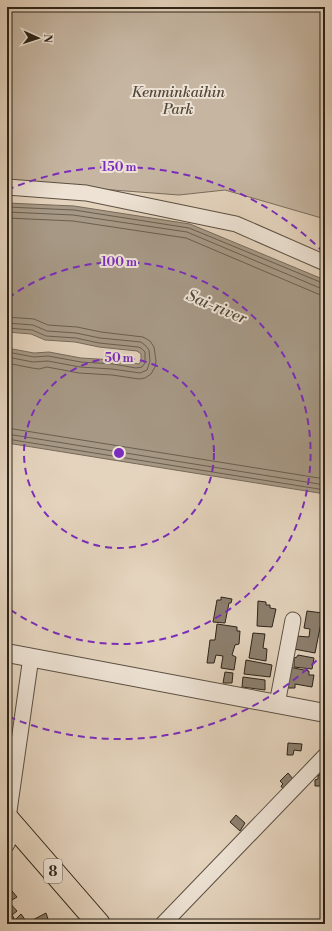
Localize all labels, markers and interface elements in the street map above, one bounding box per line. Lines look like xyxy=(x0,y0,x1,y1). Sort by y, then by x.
north arrow xyxy=(18,18,58,58)
text: N xyxy=(40,34,54,43)
park label: Kenminkaihin Park xyxy=(131,83,225,119)
text: 150 m xyxy=(102,160,136,175)
text: 100 m xyxy=(101,255,137,270)
water label: Sai-river xyxy=(183,285,251,329)
text: 50 m xyxy=(104,351,134,366)
centre of rings xyxy=(112,446,126,460)
road number: 8 xyxy=(44,859,62,883)

